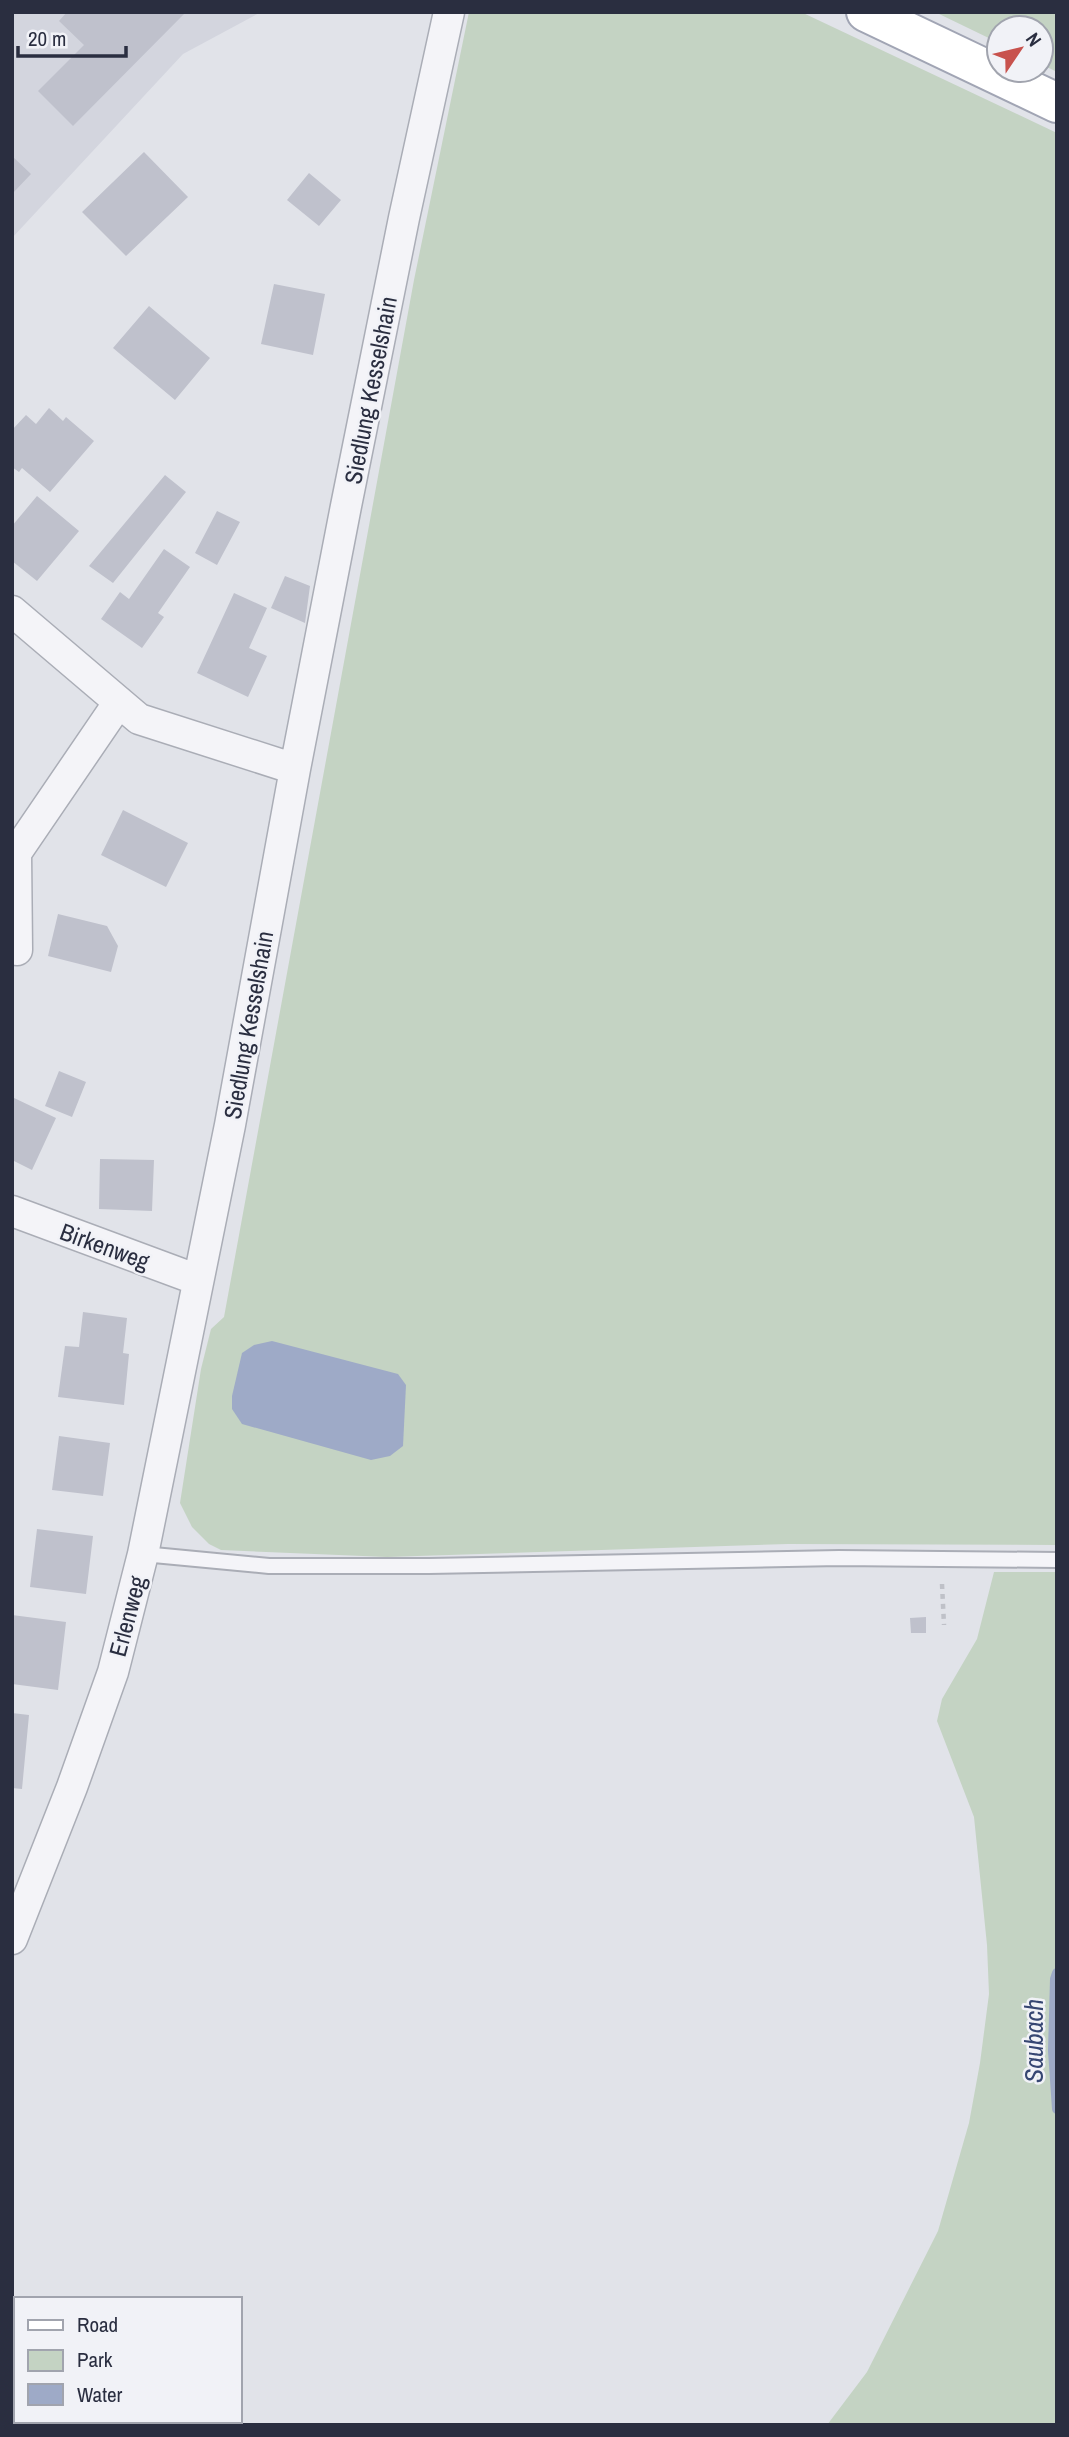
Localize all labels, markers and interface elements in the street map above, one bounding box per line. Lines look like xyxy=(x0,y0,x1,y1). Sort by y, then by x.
scale bar xyxy=(18,14,126,58)
north arrow xyxy=(985,14,1055,84)
text: 20 m xyxy=(28,24,66,53)
text: N xyxy=(1020,27,1048,51)
street label: Siedlung Kesselshain xyxy=(336,294,404,486)
street label: Siedlung Kesselshain xyxy=(216,928,280,1122)
street label: Birkenweg xyxy=(56,1215,154,1277)
street label: Erlenweg xyxy=(101,1572,153,1660)
water label: Saubach xyxy=(1016,1999,1051,2083)
legend xyxy=(14,2297,242,2423)
text: Road xyxy=(77,2310,118,2339)
text: Park xyxy=(77,2345,113,2374)
text: Water xyxy=(77,2380,123,2409)

